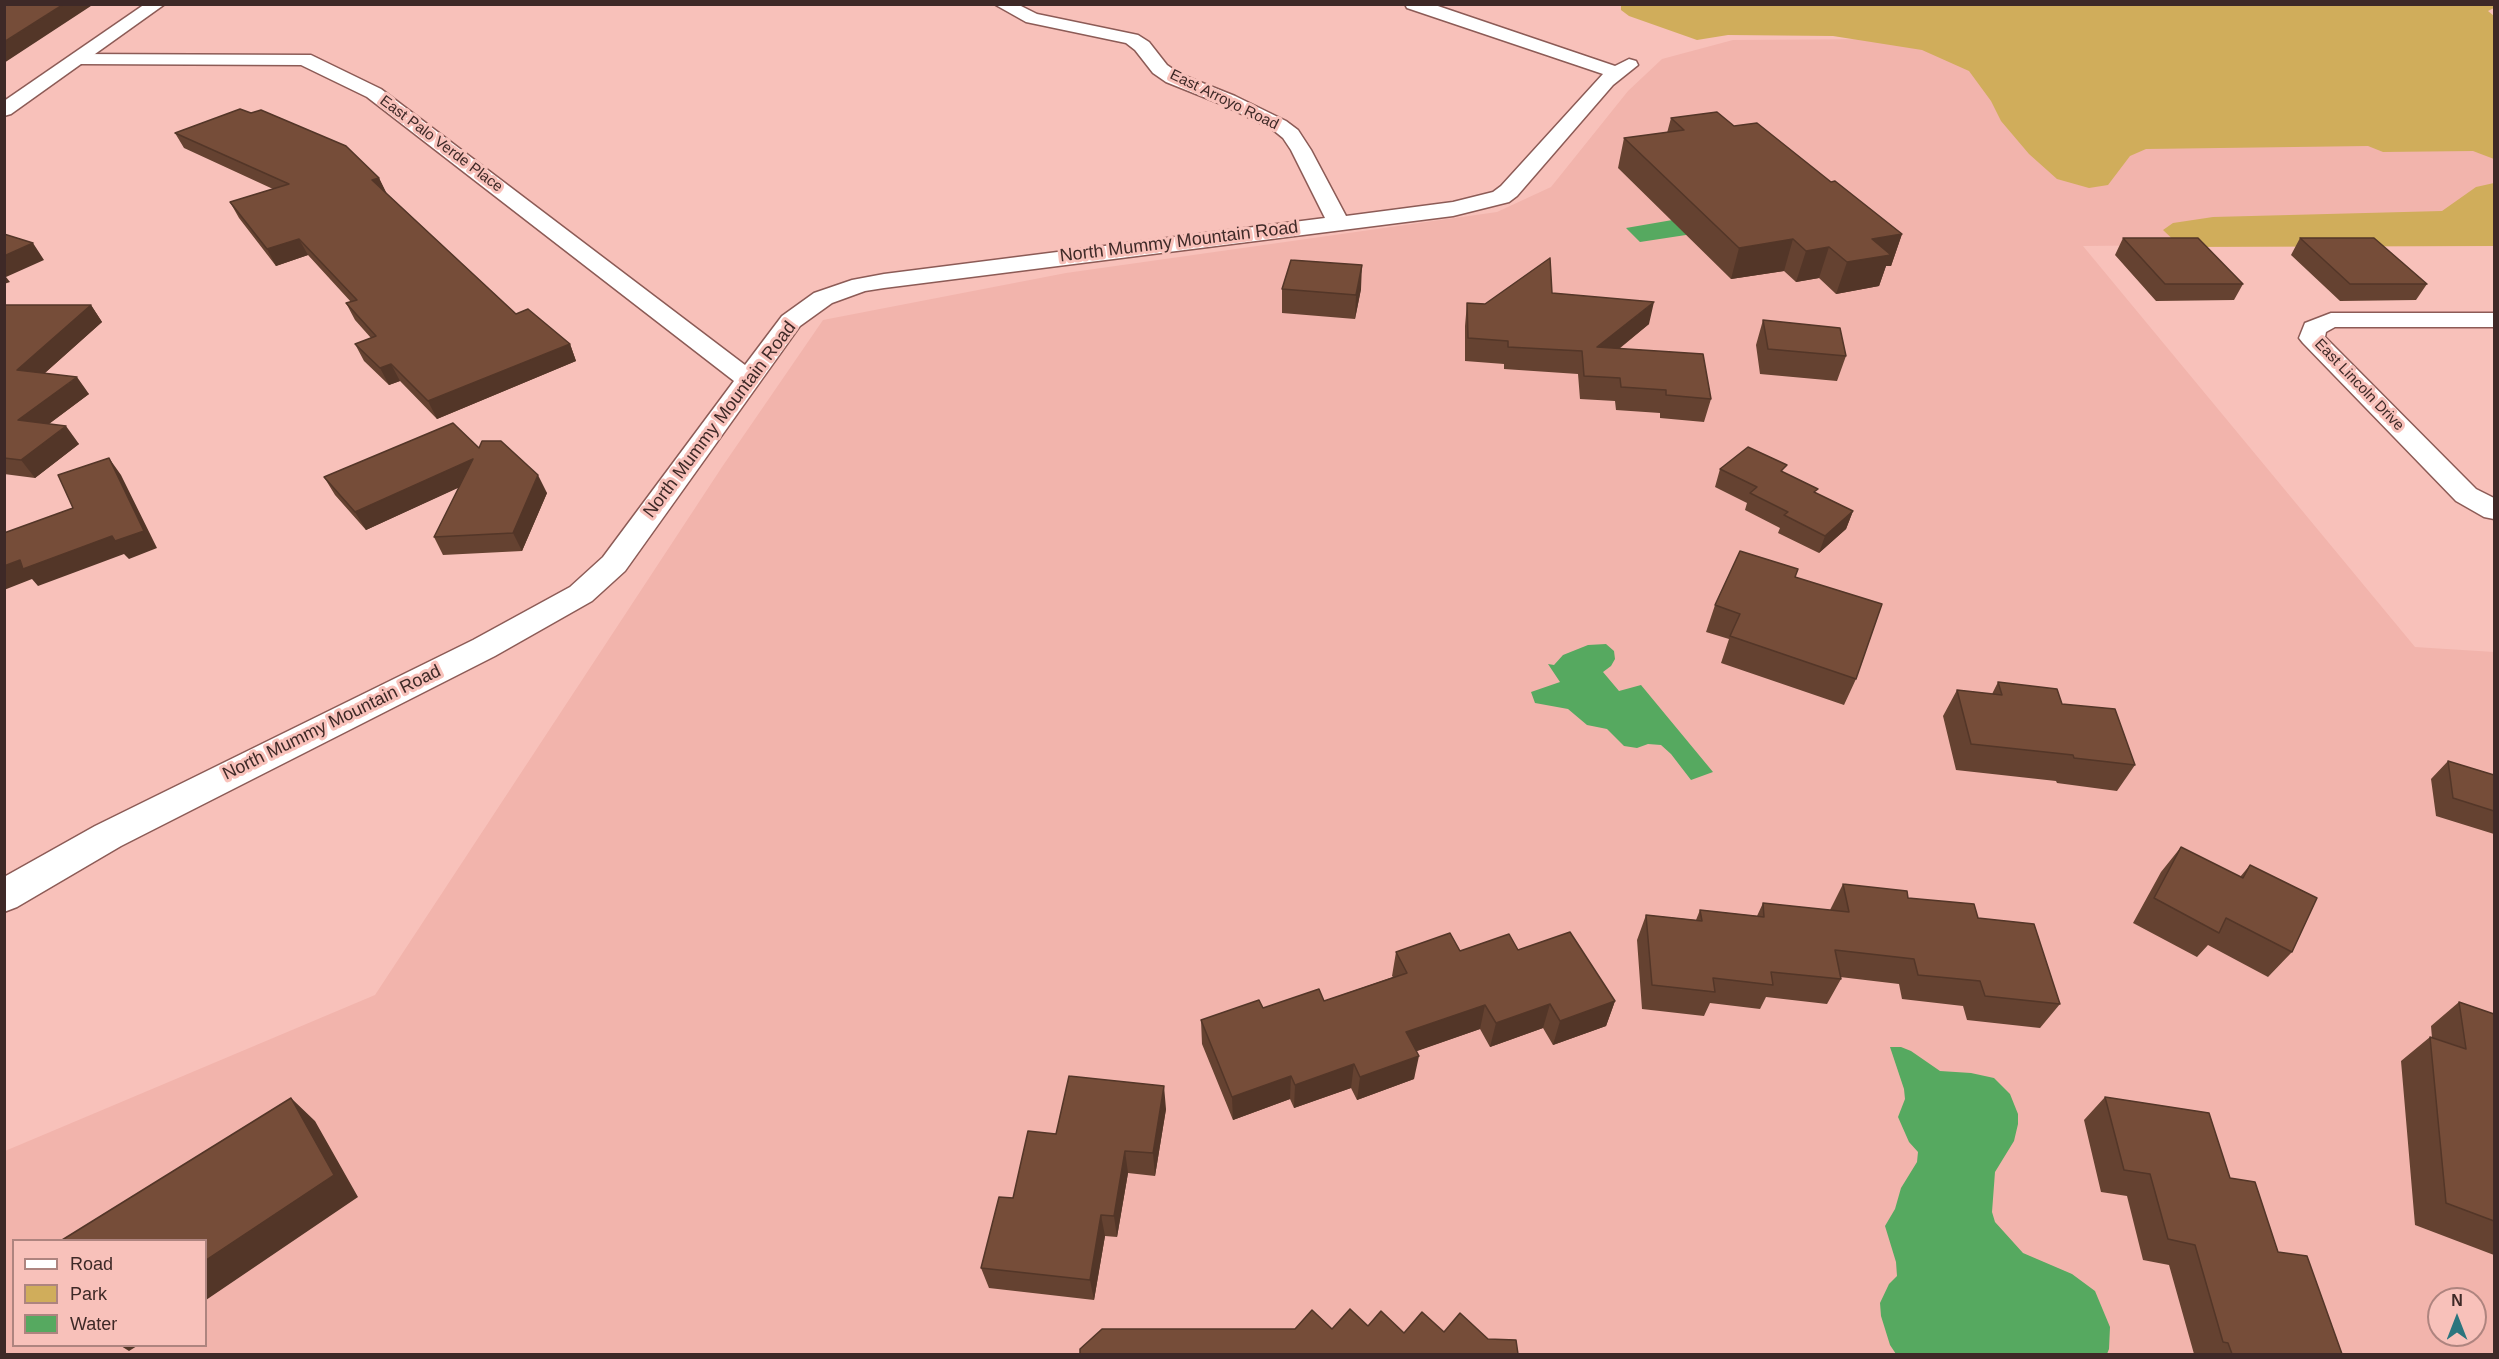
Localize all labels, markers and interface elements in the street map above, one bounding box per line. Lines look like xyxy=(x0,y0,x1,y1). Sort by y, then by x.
street label: East Arroyo Road xyxy=(1167,66,1281,134)
street label: East Palo Verde Place xyxy=(376,92,506,196)
street label: North Mummy Mountain Road xyxy=(1059,217,1299,267)
street label: North Mummy Mountain Road xyxy=(639,318,801,522)
street label: East Lincoln Drive xyxy=(2311,335,2407,435)
street label: North Mummy Mountain Road xyxy=(219,661,445,785)
legend xyxy=(12,1239,207,1347)
text: Road xyxy=(70,1254,113,1274)
text: Park xyxy=(70,1284,107,1304)
north arrow xyxy=(2427,1287,2487,1347)
text: N xyxy=(2451,1292,2463,1309)
text: Water xyxy=(70,1314,117,1334)

